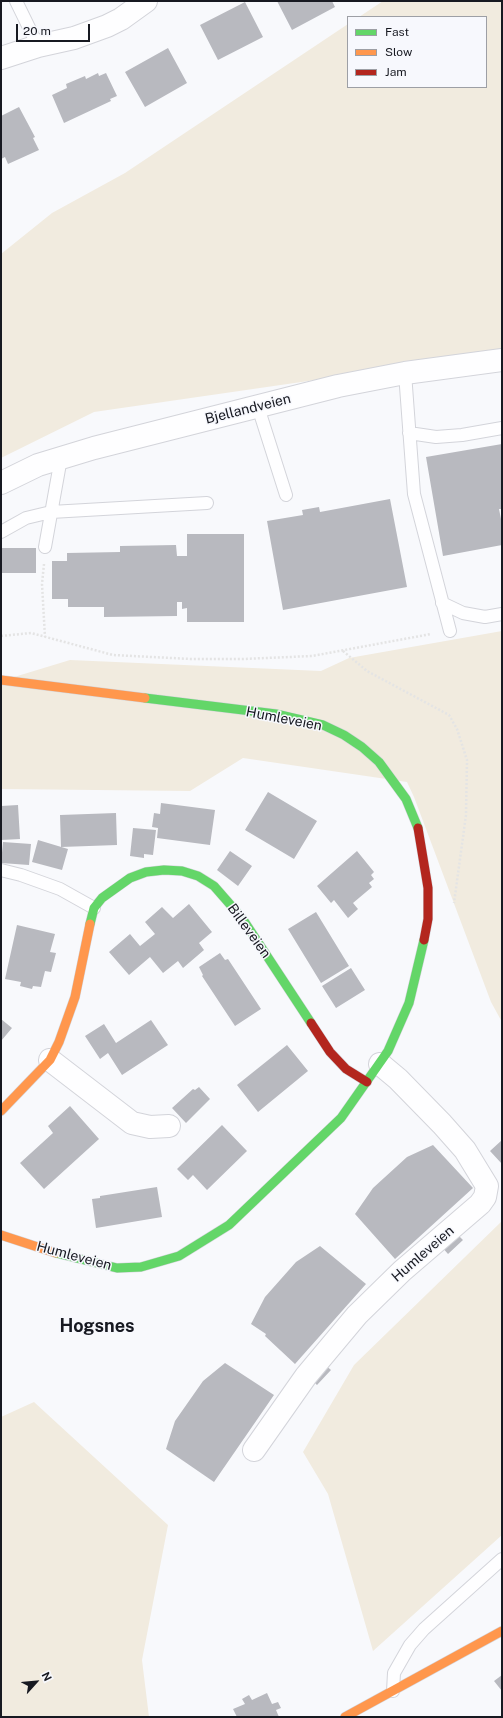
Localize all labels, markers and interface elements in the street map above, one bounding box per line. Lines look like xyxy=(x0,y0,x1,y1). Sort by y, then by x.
scale bar xyxy=(18,16,92,42)
legend xyxy=(347,16,487,88)
text: 20 m xyxy=(23,24,51,38)
text: Fast xyxy=(385,25,409,39)
text: Slow xyxy=(385,45,412,59)
text: Jam xyxy=(385,65,407,79)
street label: Bjellandveien xyxy=(203,390,293,428)
street label: Humleveien xyxy=(245,703,323,735)
street label: Billeveien xyxy=(224,901,274,961)
street label: Humleveien xyxy=(388,1222,458,1286)
street label: Humleveien xyxy=(35,1238,113,1274)
district label: Hogsnes xyxy=(60,1315,134,1337)
north arrow xyxy=(16,1662,56,1702)
text: N xyxy=(39,1670,54,1683)

